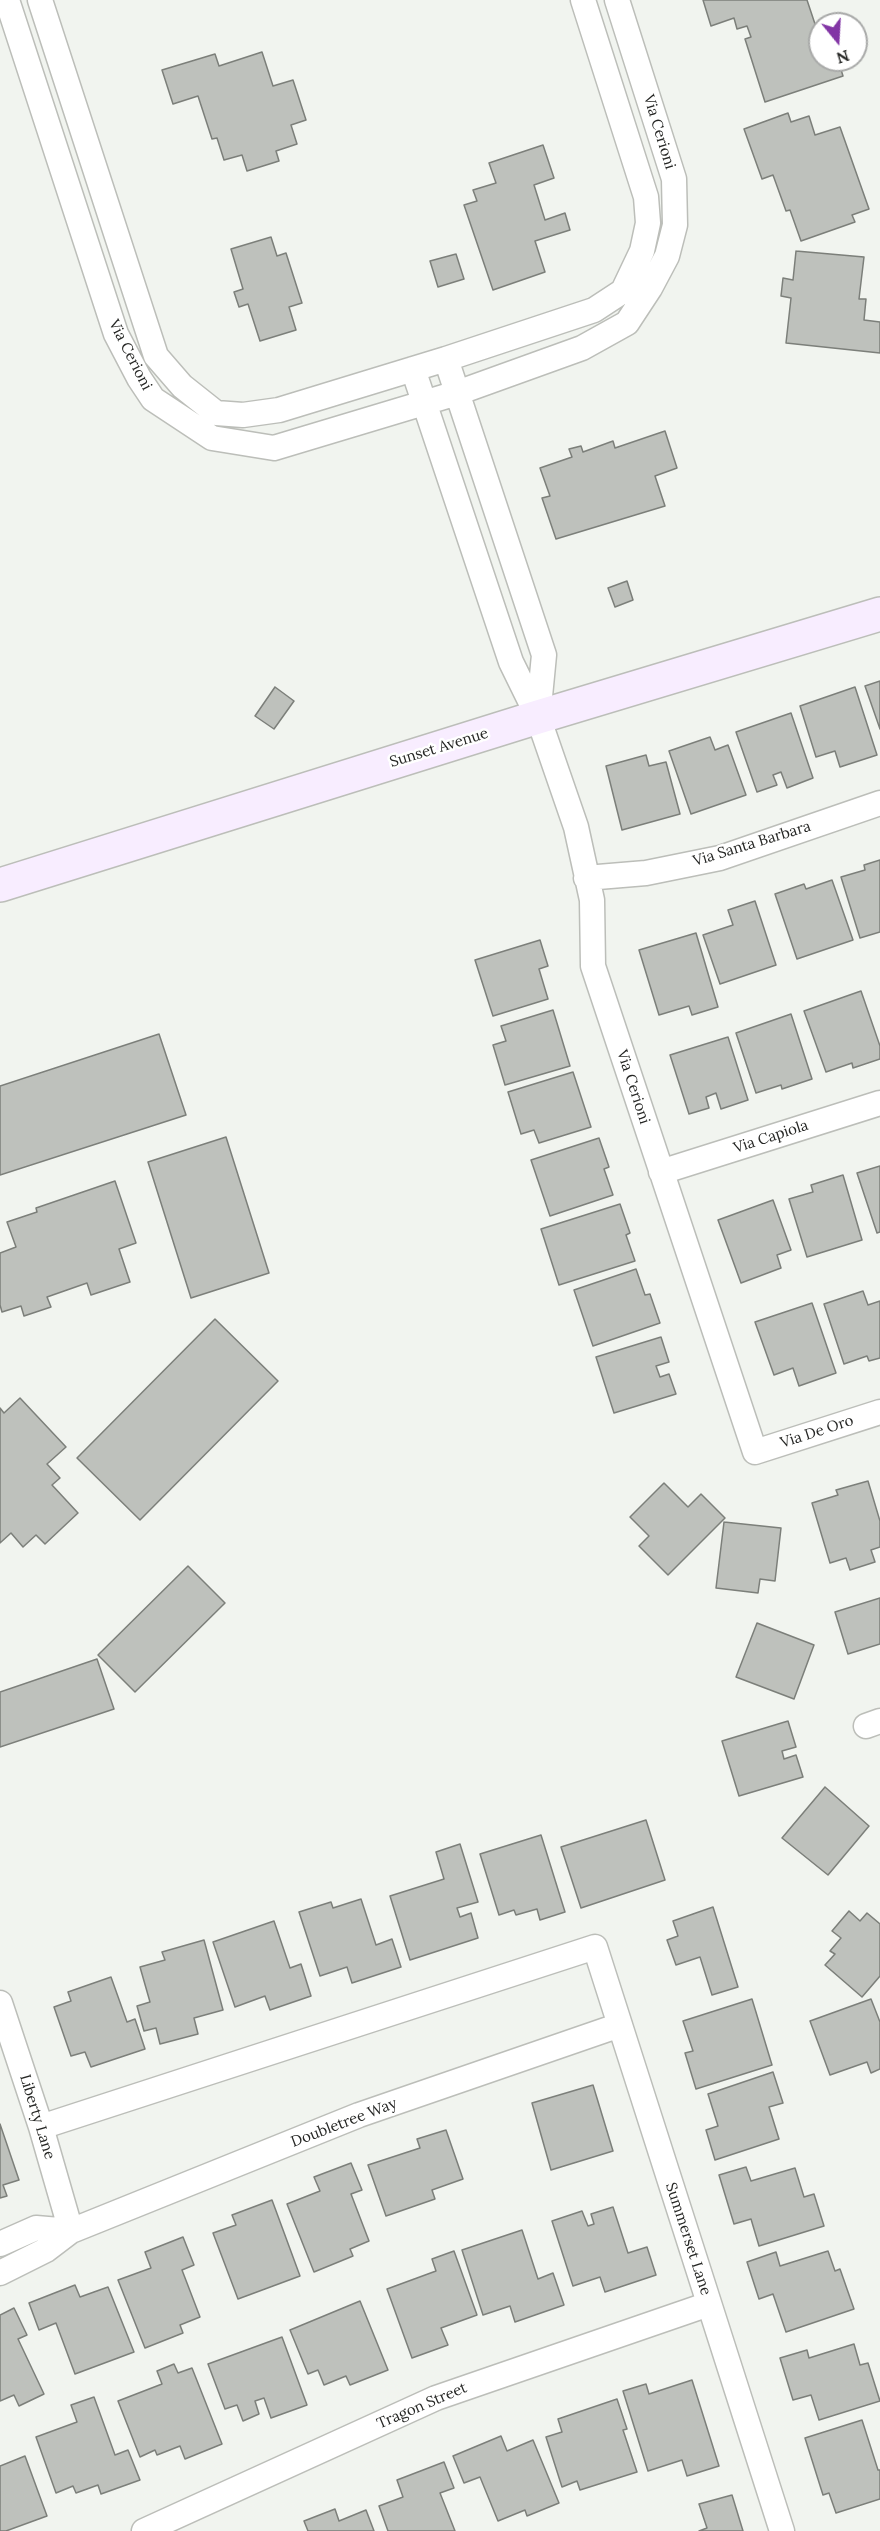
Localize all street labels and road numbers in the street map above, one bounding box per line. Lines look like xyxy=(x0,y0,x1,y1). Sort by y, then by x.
street label: Via Cerioni xyxy=(639,93,679,171)
street label: Via Cerioni xyxy=(105,317,155,393)
street label: Sunset Avenue xyxy=(388,724,490,772)
street label: Via Santa Barbara xyxy=(691,818,813,870)
street label: Via Cerioni xyxy=(613,1048,653,1126)
street label: Via Capiola xyxy=(731,1116,811,1158)
street label: Via De Oro xyxy=(778,1412,856,1452)
street label: Liberty Lane xyxy=(16,2072,58,2162)
street label: Doubletree Way xyxy=(289,2095,399,2151)
street label: Summerset Lane xyxy=(661,2180,715,2298)
street label: Tragon Street xyxy=(374,2379,470,2433)

